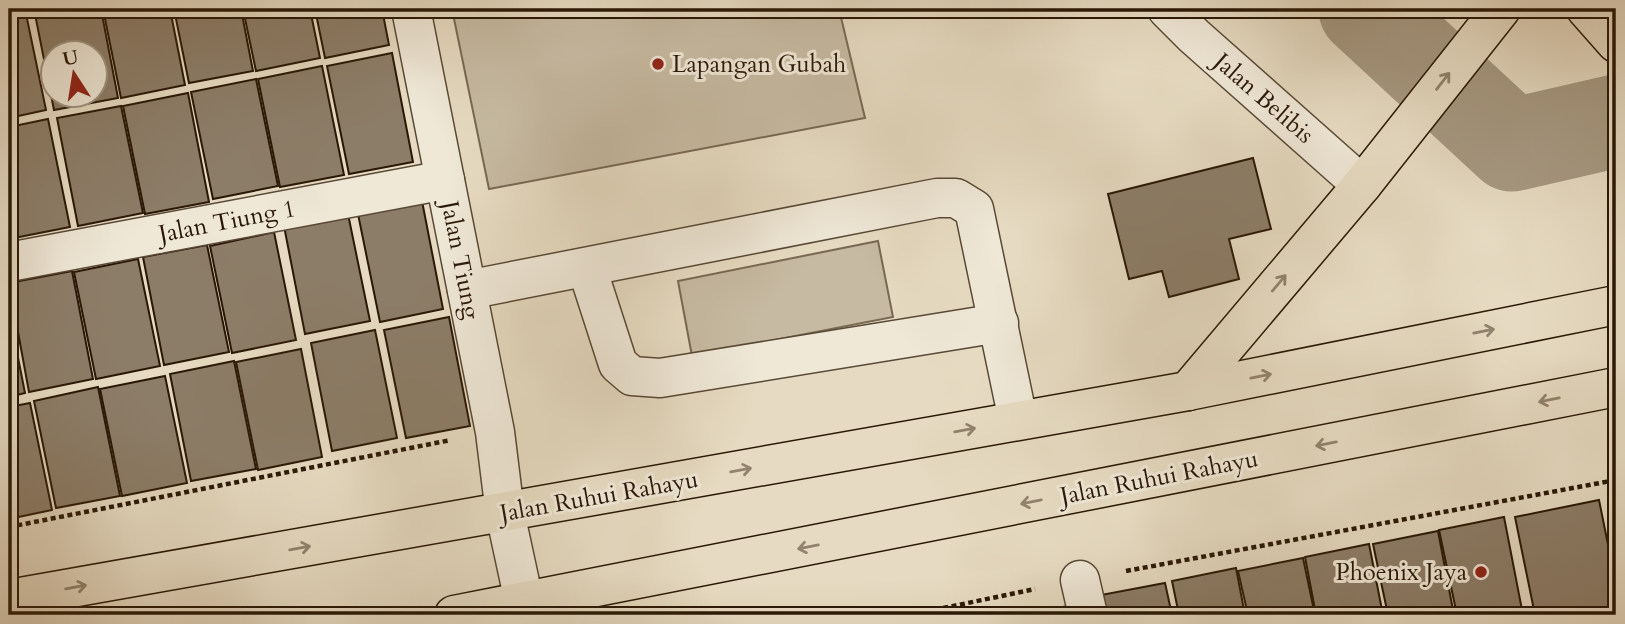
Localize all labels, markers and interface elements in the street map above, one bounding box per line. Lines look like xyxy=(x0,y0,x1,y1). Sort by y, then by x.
north arrow xyxy=(38,38,108,108)
text: U xyxy=(60,44,81,73)
street label: Jalan Belibis xyxy=(1204,44,1321,151)
place label: Lapangan Gubah xyxy=(672,48,846,81)
marker: Lapangan Gubah xyxy=(650,56,666,72)
one-way arrow xyxy=(1436,73,1451,91)
street label: Jalan Tiung 1 xyxy=(153,192,298,251)
street label: Jalan Tiung xyxy=(432,195,488,323)
one-way arrow xyxy=(1271,274,1287,292)
one-way arrow xyxy=(1472,324,1495,338)
one-way arrow xyxy=(1249,369,1272,383)
one-way arrow xyxy=(1538,394,1561,407)
one-way arrow xyxy=(953,423,976,436)
one-way arrow xyxy=(1315,438,1338,451)
street label: Jalan Ruhui Rahayu xyxy=(1054,442,1261,513)
street label: Jalan Ruhui Rahayu xyxy=(494,463,701,531)
one-way arrow xyxy=(729,463,752,476)
one-way arrow xyxy=(1020,496,1043,510)
one-way arrow xyxy=(797,540,820,554)
one-way arrow xyxy=(288,541,311,554)
place label: Phoenix Jaya xyxy=(1335,556,1468,589)
marker: Phoenix Jaya xyxy=(1473,564,1489,580)
one-way arrow xyxy=(64,580,87,593)

